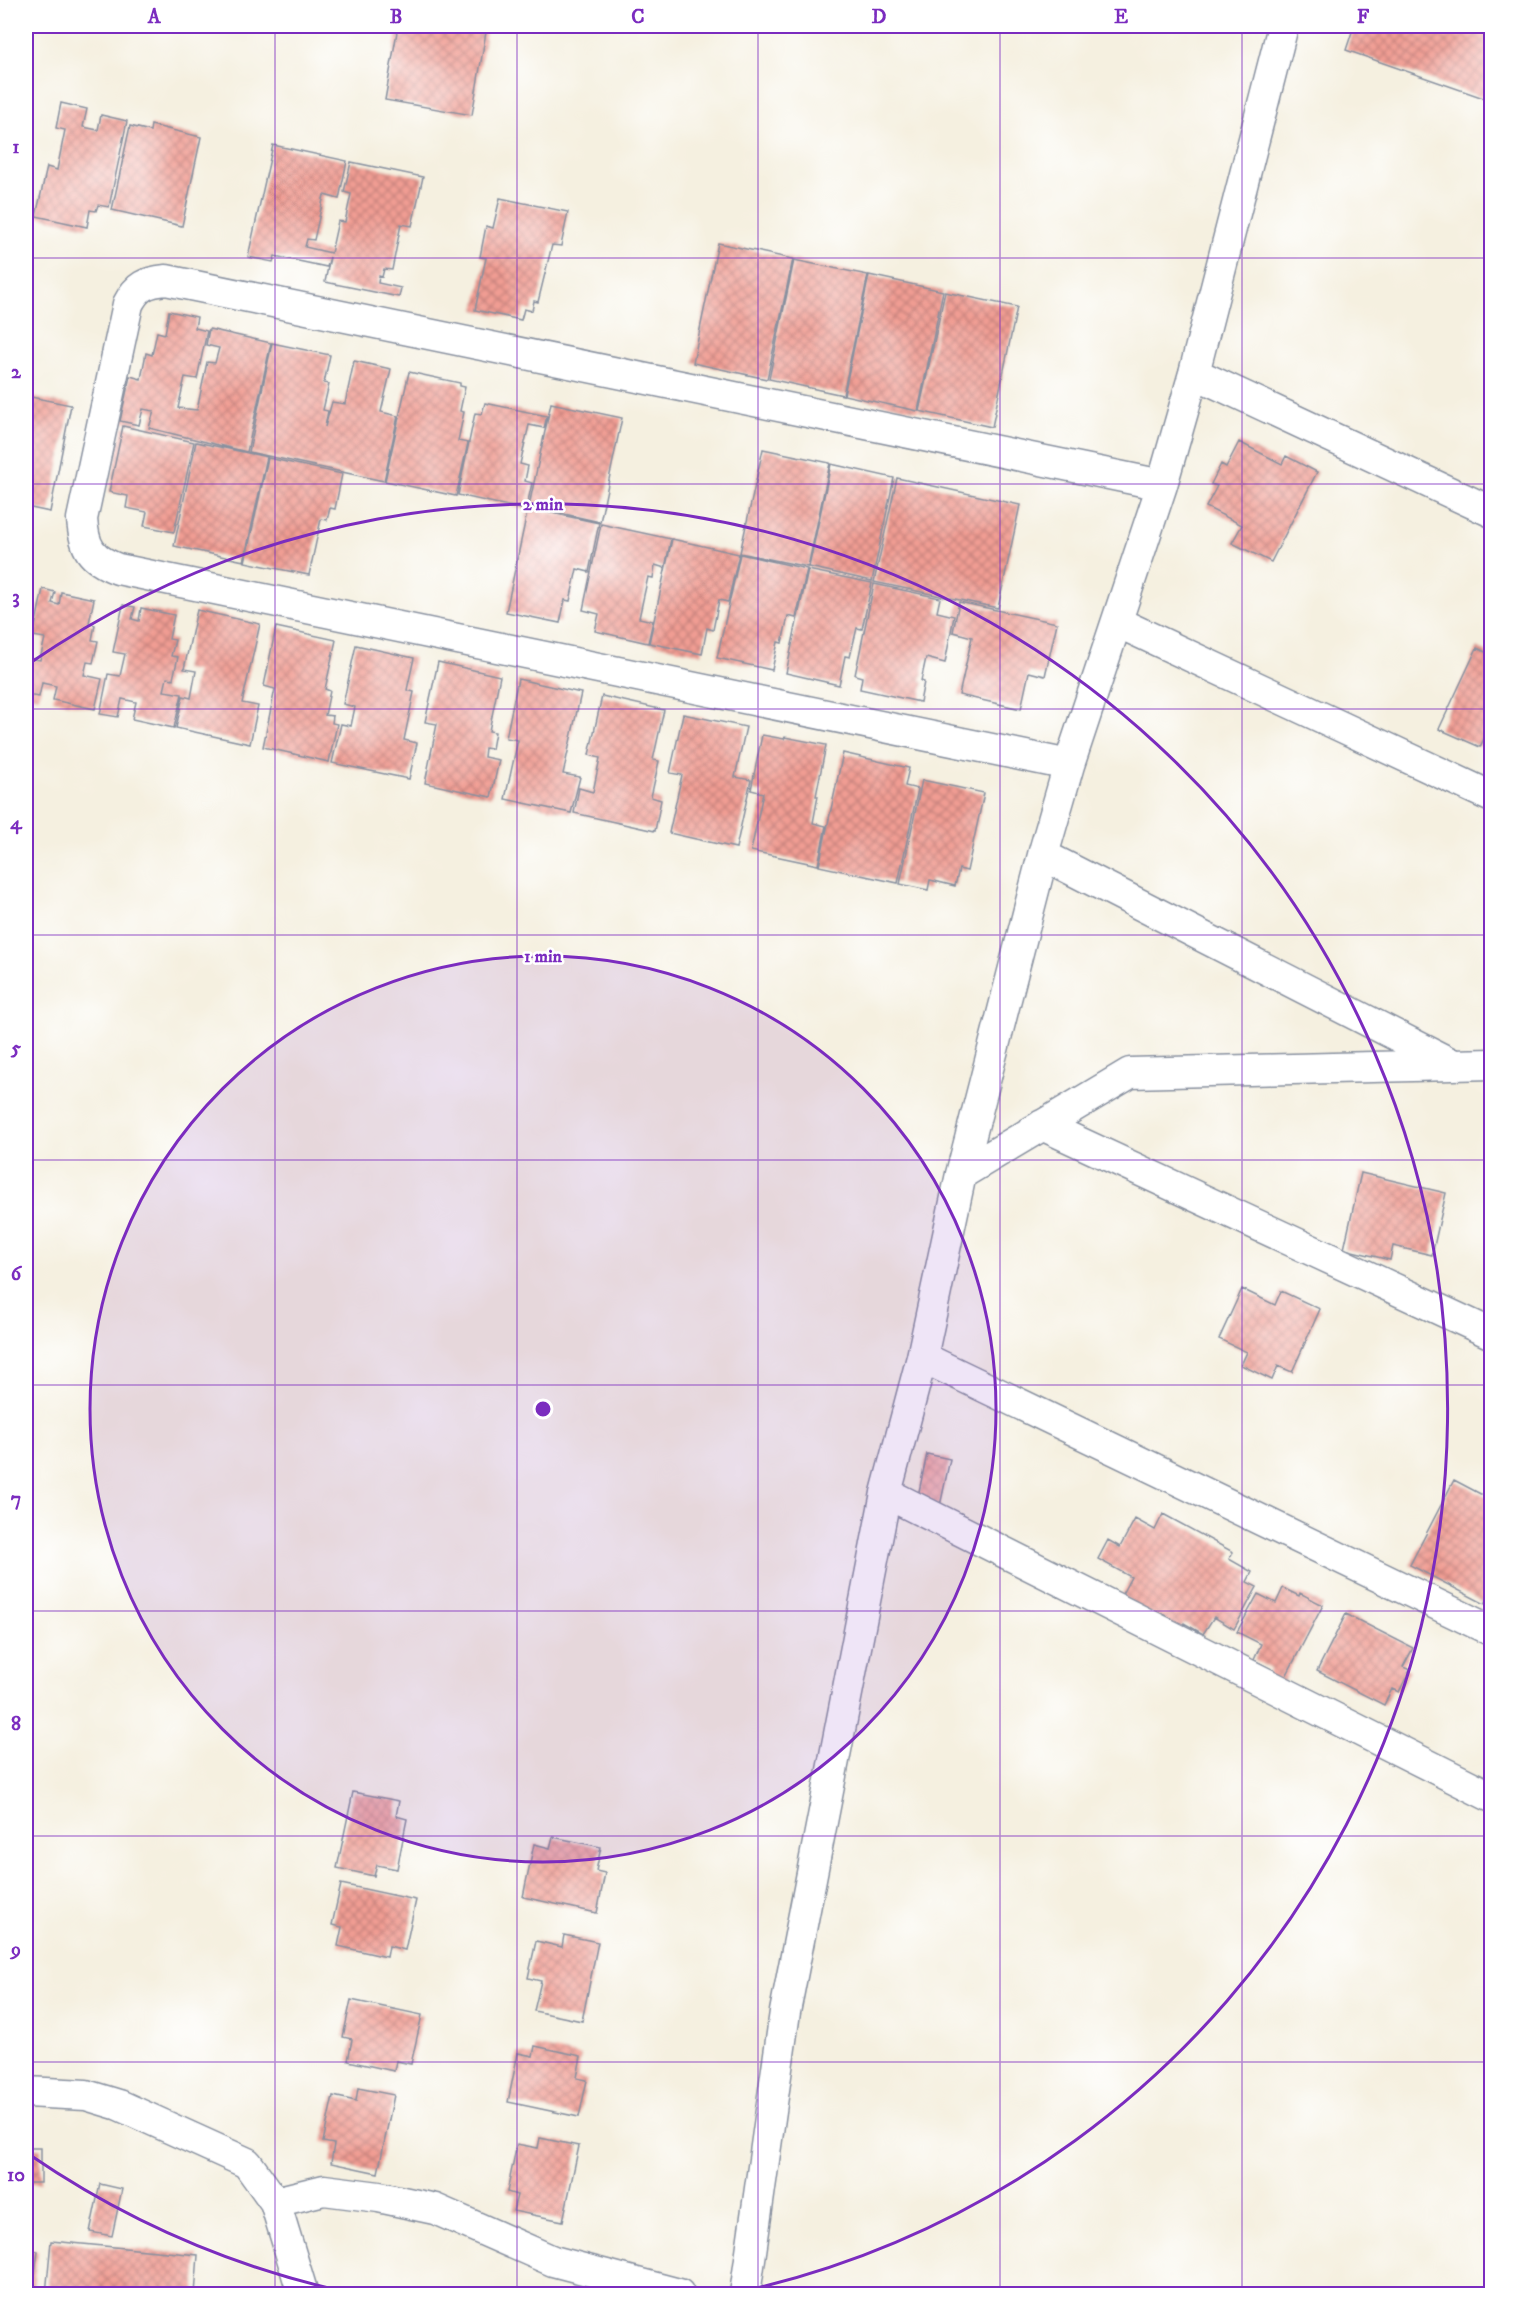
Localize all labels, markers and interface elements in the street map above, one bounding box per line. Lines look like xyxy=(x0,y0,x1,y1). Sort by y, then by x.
text: A xyxy=(147,5,162,30)
text: B xyxy=(390,5,402,30)
text: C xyxy=(631,5,645,30)
text: D xyxy=(872,5,887,30)
text: E xyxy=(1114,5,1128,30)
text: F xyxy=(1357,5,1370,30)
text: 1 xyxy=(12,135,20,160)
text: 2 xyxy=(11,360,22,385)
text: 2 min xyxy=(523,494,564,516)
text: 3 xyxy=(12,585,20,610)
text: 4 xyxy=(10,811,23,836)
text: 1 min xyxy=(524,946,563,968)
text: 5 xyxy=(10,1036,21,1061)
text: 6 xyxy=(11,1262,23,1287)
centre of rings xyxy=(533,1399,553,1419)
text: 7 xyxy=(11,1487,21,1512)
text: 8 xyxy=(11,1712,21,1737)
text: 9 xyxy=(9,1938,21,1963)
text: 10 xyxy=(7,2163,25,2188)

